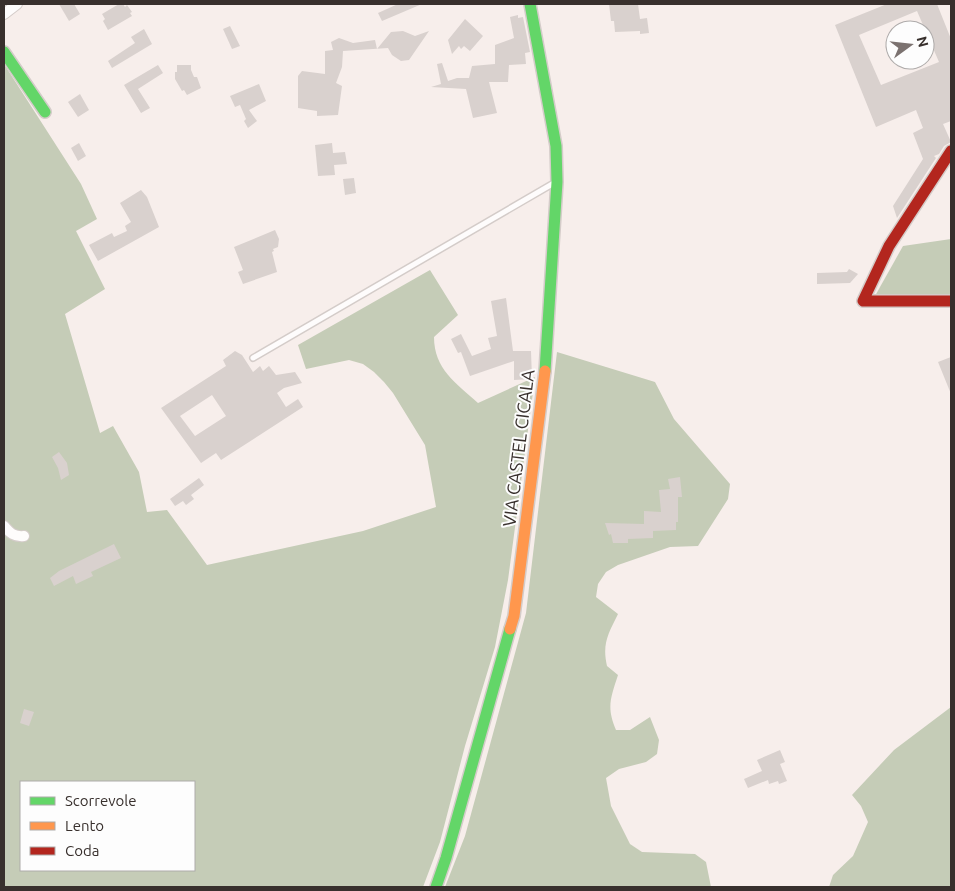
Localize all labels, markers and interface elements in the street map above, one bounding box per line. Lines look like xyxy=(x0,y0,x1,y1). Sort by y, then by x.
north arrow xyxy=(885,20,935,70)
text: N xyxy=(913,35,932,49)
street label: VIA CASTEL CICALA xyxy=(498,368,538,528)
legend xyxy=(20,781,195,871)
text: Scorrevole xyxy=(65,792,136,809)
text: Lento xyxy=(65,817,104,834)
text: Coda xyxy=(65,842,99,859)

